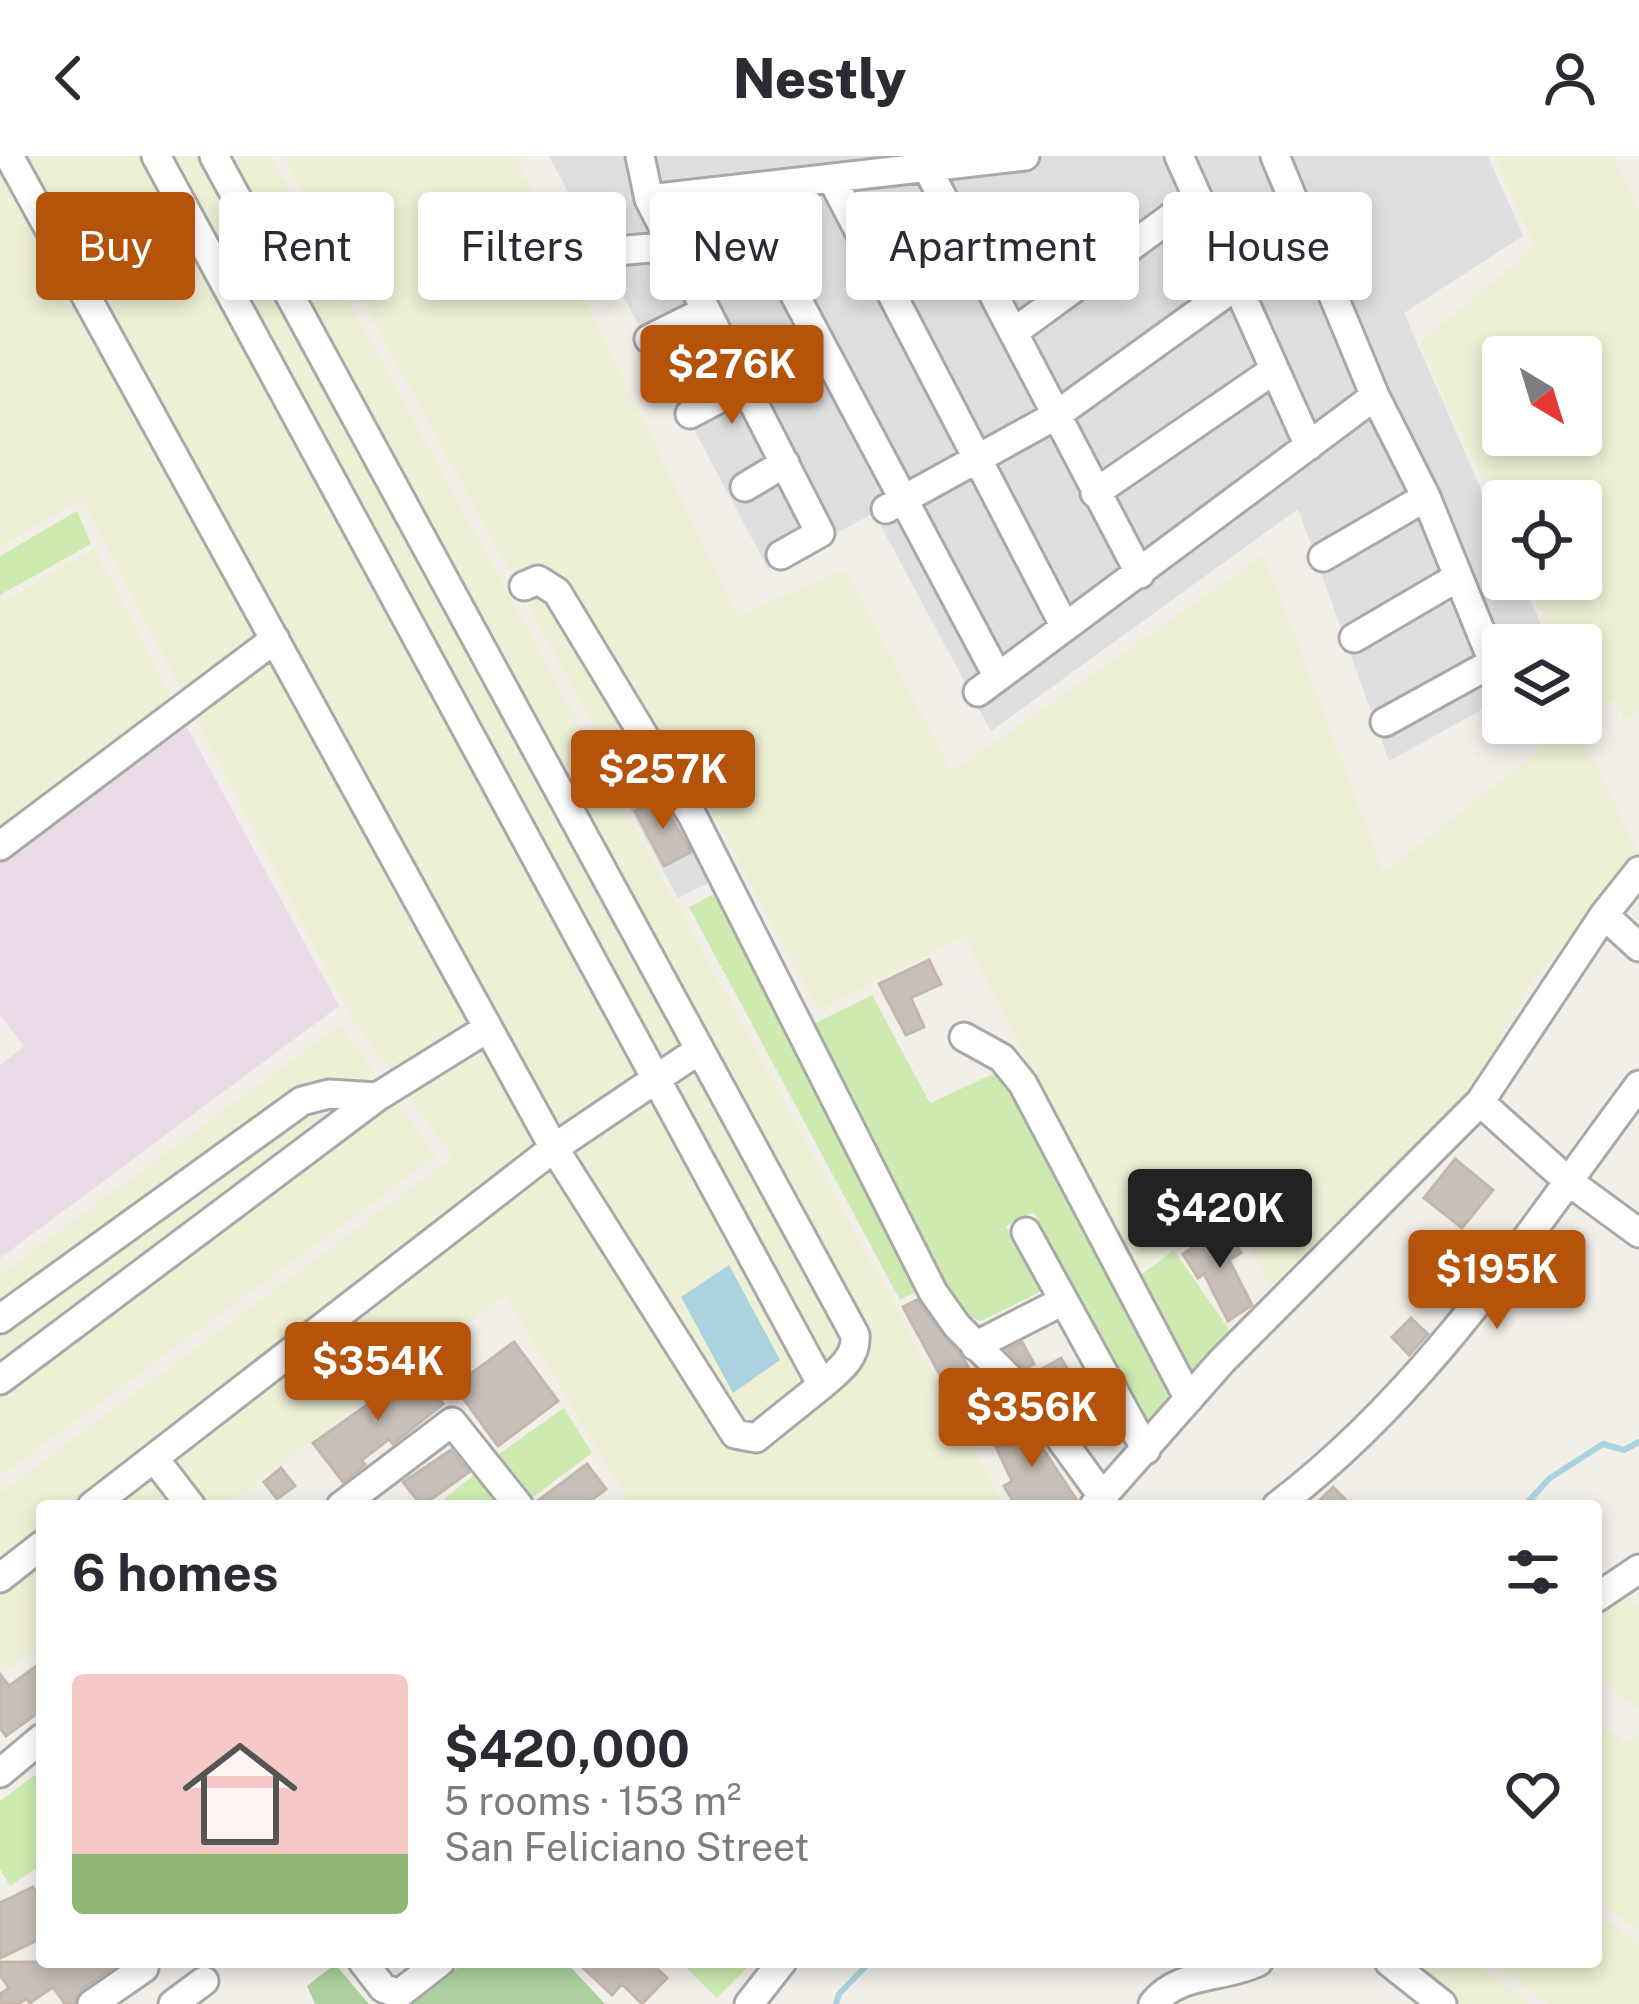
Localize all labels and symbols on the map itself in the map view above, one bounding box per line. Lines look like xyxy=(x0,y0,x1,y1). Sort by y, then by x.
pin: $276K xyxy=(648,325,816,427)
north arrow xyxy=(1482,336,1602,456)
pin: $257K xyxy=(579,730,747,832)
pin: $420K xyxy=(1136,1169,1304,1271)
pin: $195K xyxy=(1413,1230,1581,1332)
pin: $354K xyxy=(294,1322,462,1424)
pin: $356K xyxy=(948,1368,1116,1470)

